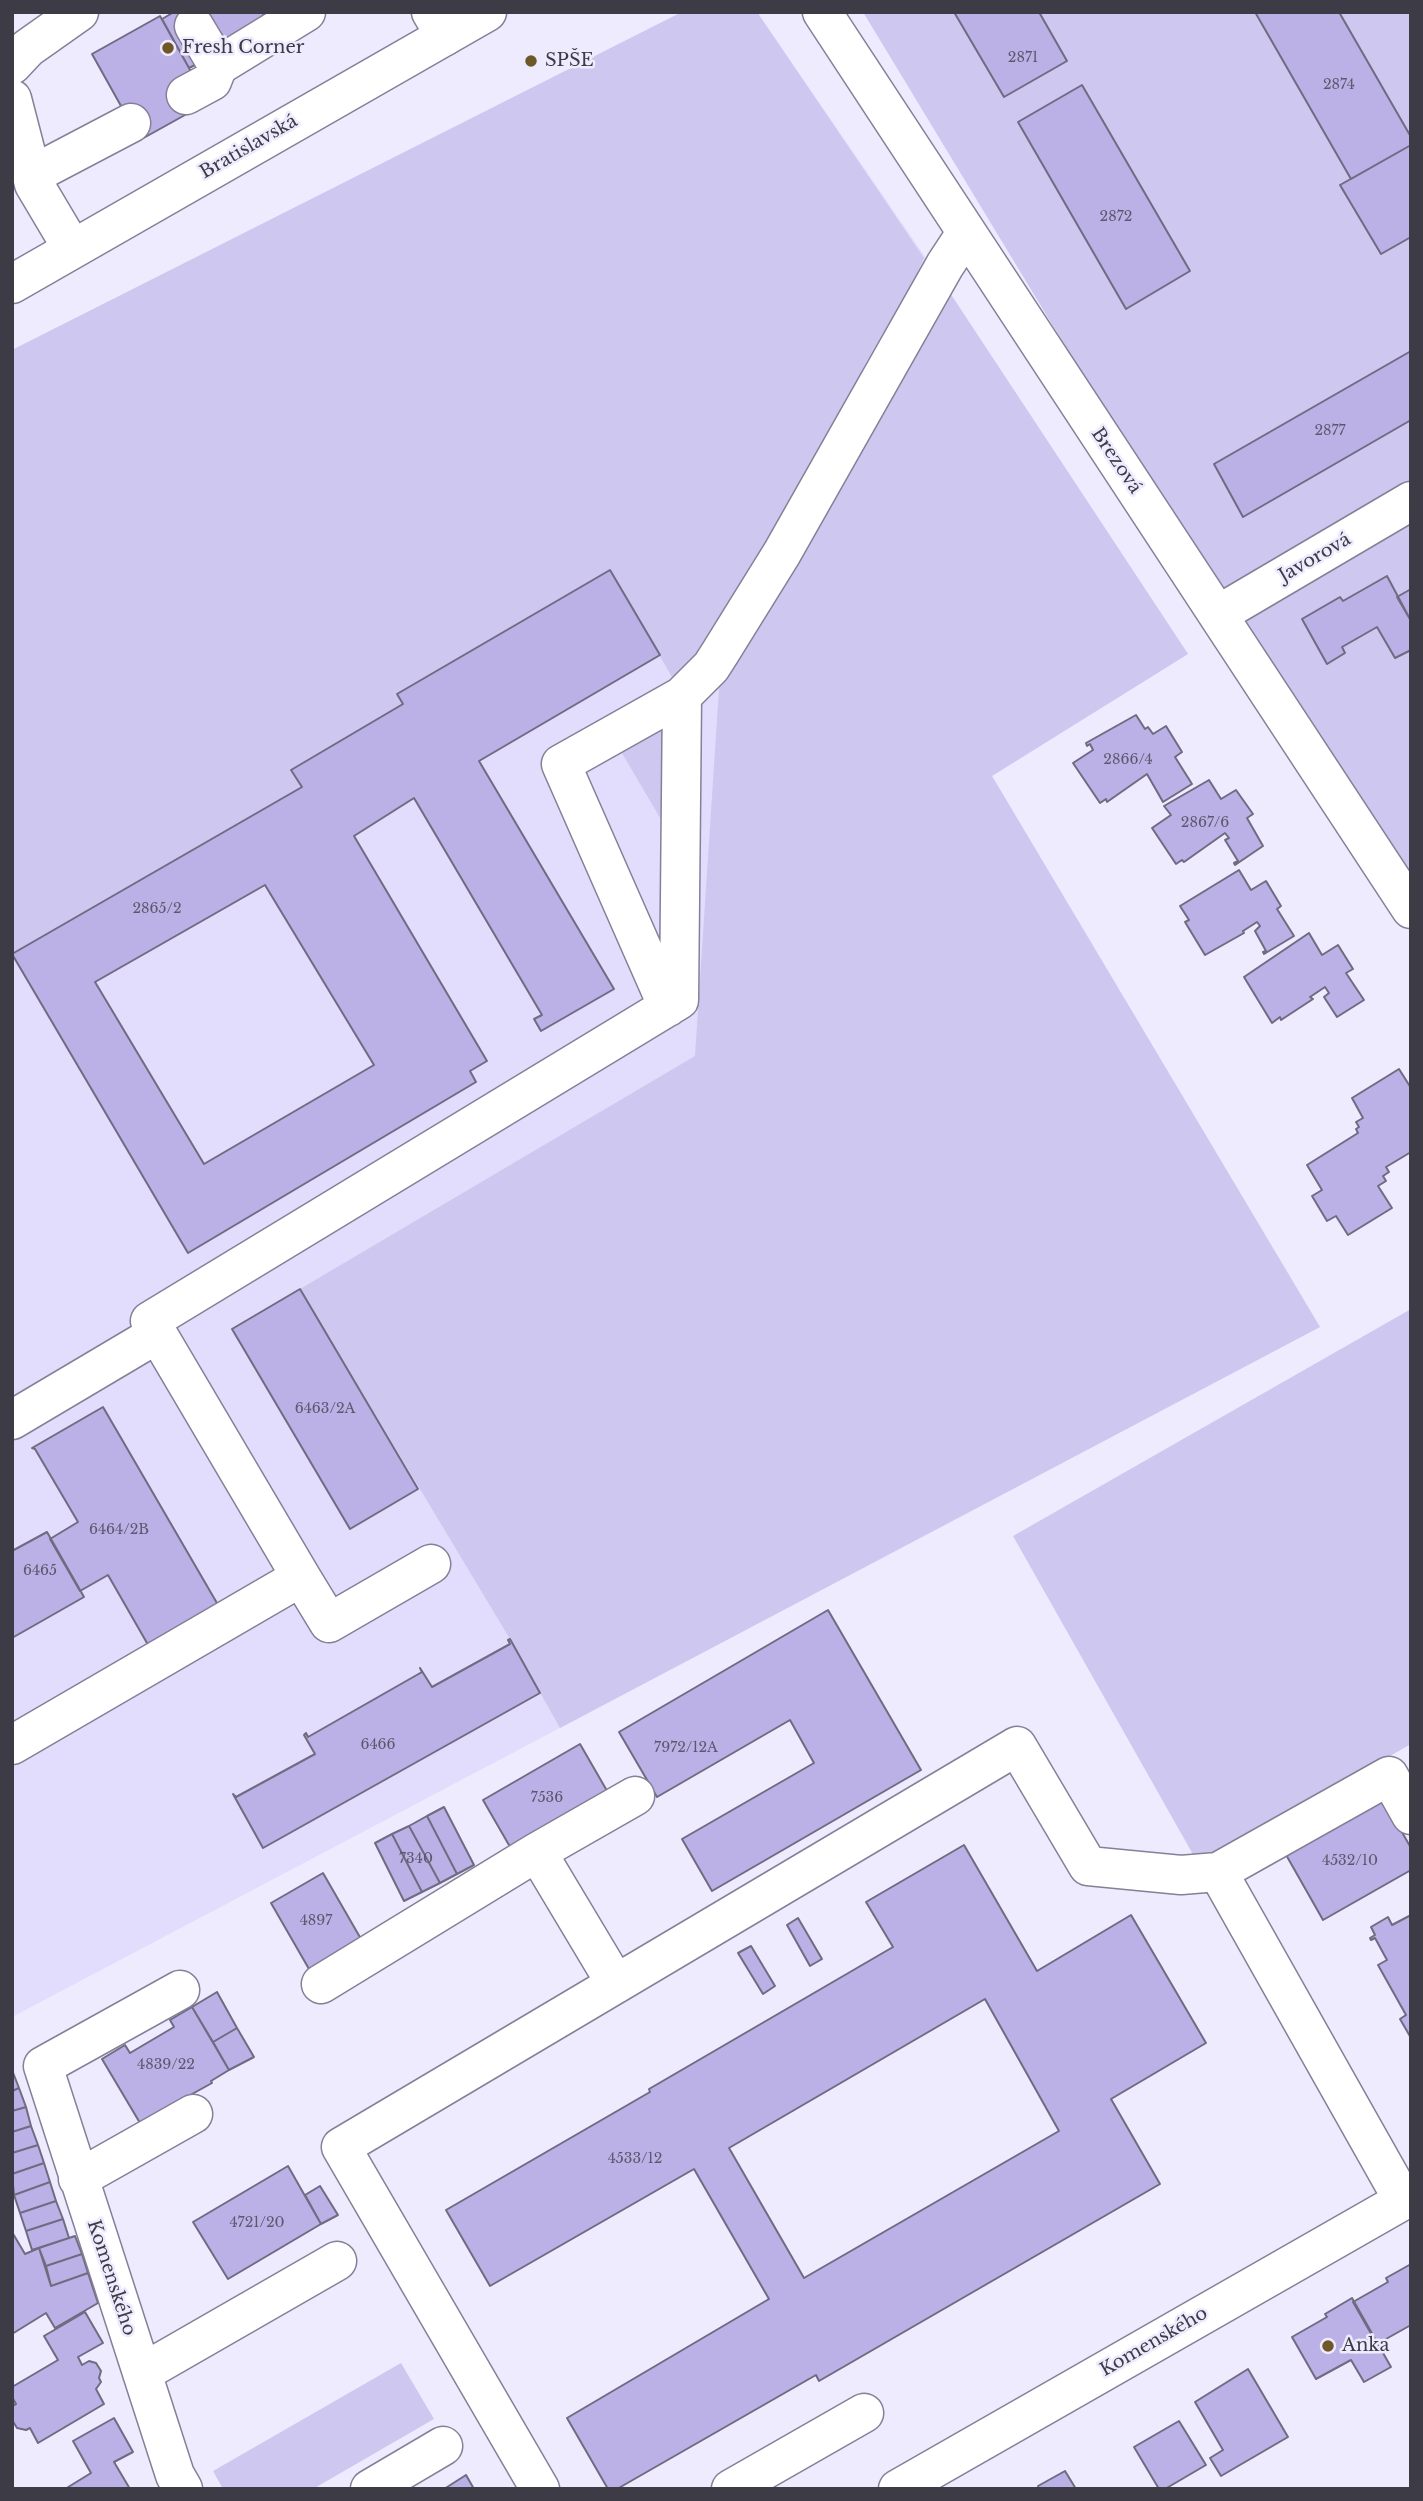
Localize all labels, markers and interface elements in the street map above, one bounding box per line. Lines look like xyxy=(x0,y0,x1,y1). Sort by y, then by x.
place label: Fresh Corner xyxy=(182,37,304,59)
marker: Fresh Corner xyxy=(160,40,176,56)
place label: SPŠE xyxy=(545,50,594,72)
house number: 2871 xyxy=(1008,50,1038,66)
marker: SPŠE xyxy=(523,53,539,69)
house number: 2874 xyxy=(1323,77,1355,93)
street label: Bratislavská xyxy=(196,110,302,184)
house number: 2872 xyxy=(1100,209,1132,225)
house number: 2877 xyxy=(1314,423,1346,439)
street label: Brezová xyxy=(1086,424,1146,498)
street label: Javorová xyxy=(1275,529,1355,587)
house number: 2866/4 xyxy=(1103,752,1153,768)
house number: 2867/6 xyxy=(1181,815,1229,831)
house number: 2865/2 xyxy=(132,901,182,917)
house number: 6463/2A xyxy=(295,1401,355,1417)
house number: 6464/2B xyxy=(89,1522,149,1538)
house number: 6465 xyxy=(23,1563,57,1579)
house number: 6466 xyxy=(360,1737,396,1753)
house number: 7972/12A xyxy=(654,1740,718,1756)
house number: 7536 xyxy=(531,1790,563,1806)
house number: 7340 xyxy=(399,1851,433,1867)
house number: 4532/10 xyxy=(1322,1853,1378,1869)
house number: 4897 xyxy=(300,1913,332,1929)
house number: 4839/22 xyxy=(137,2057,195,2073)
house number: 4533/12 xyxy=(608,2151,662,2167)
house number: 4721/20 xyxy=(229,2215,285,2231)
street label: Komenského xyxy=(82,2217,140,2339)
street label: Komenského xyxy=(1096,2303,1212,2381)
place label: Anka xyxy=(1342,2335,1389,2357)
marker: Anka xyxy=(1320,2338,1336,2354)

